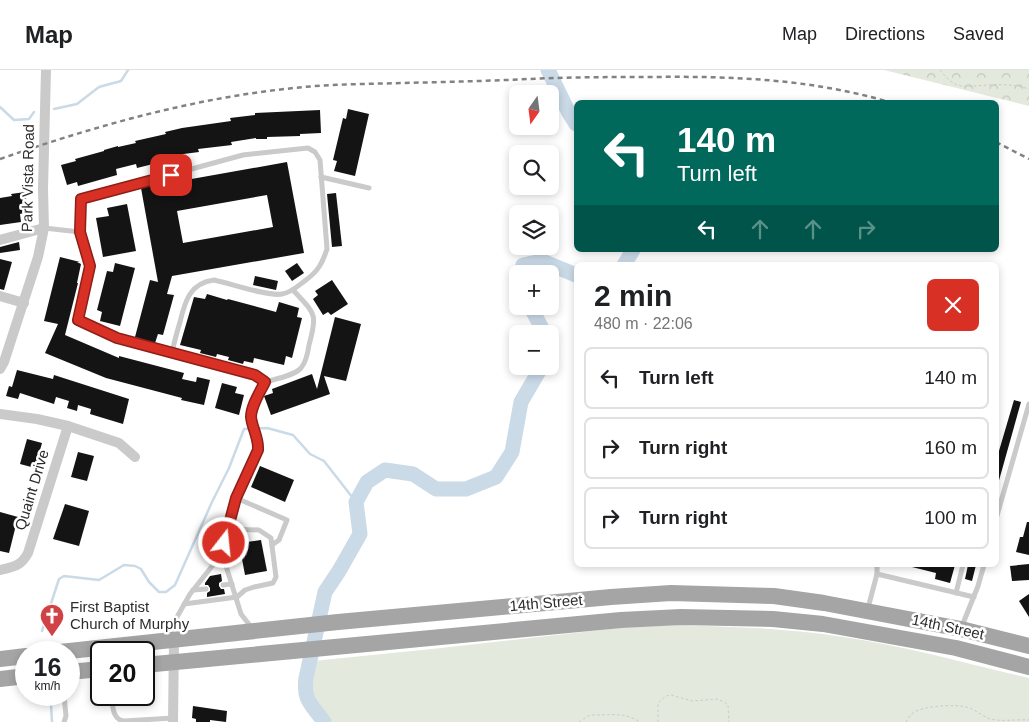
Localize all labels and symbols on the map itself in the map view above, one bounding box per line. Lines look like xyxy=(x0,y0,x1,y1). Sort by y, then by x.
north arrow xyxy=(509,85,559,135)
street label: Park Vista Road xyxy=(18,124,37,232)
pin xyxy=(150,154,192,196)
street label: Quaint Drive xyxy=(11,448,52,532)
position arrow xyxy=(197,516,249,568)
street label: 14th Street xyxy=(509,591,584,614)
place label: First Baptist Church of Murphy xyxy=(70,598,190,632)
church icon: First Baptist Church of Murphy xyxy=(39,603,65,637)
street label: 14th Street xyxy=(910,611,987,643)
speed limit sign: 20 xyxy=(90,641,155,706)

